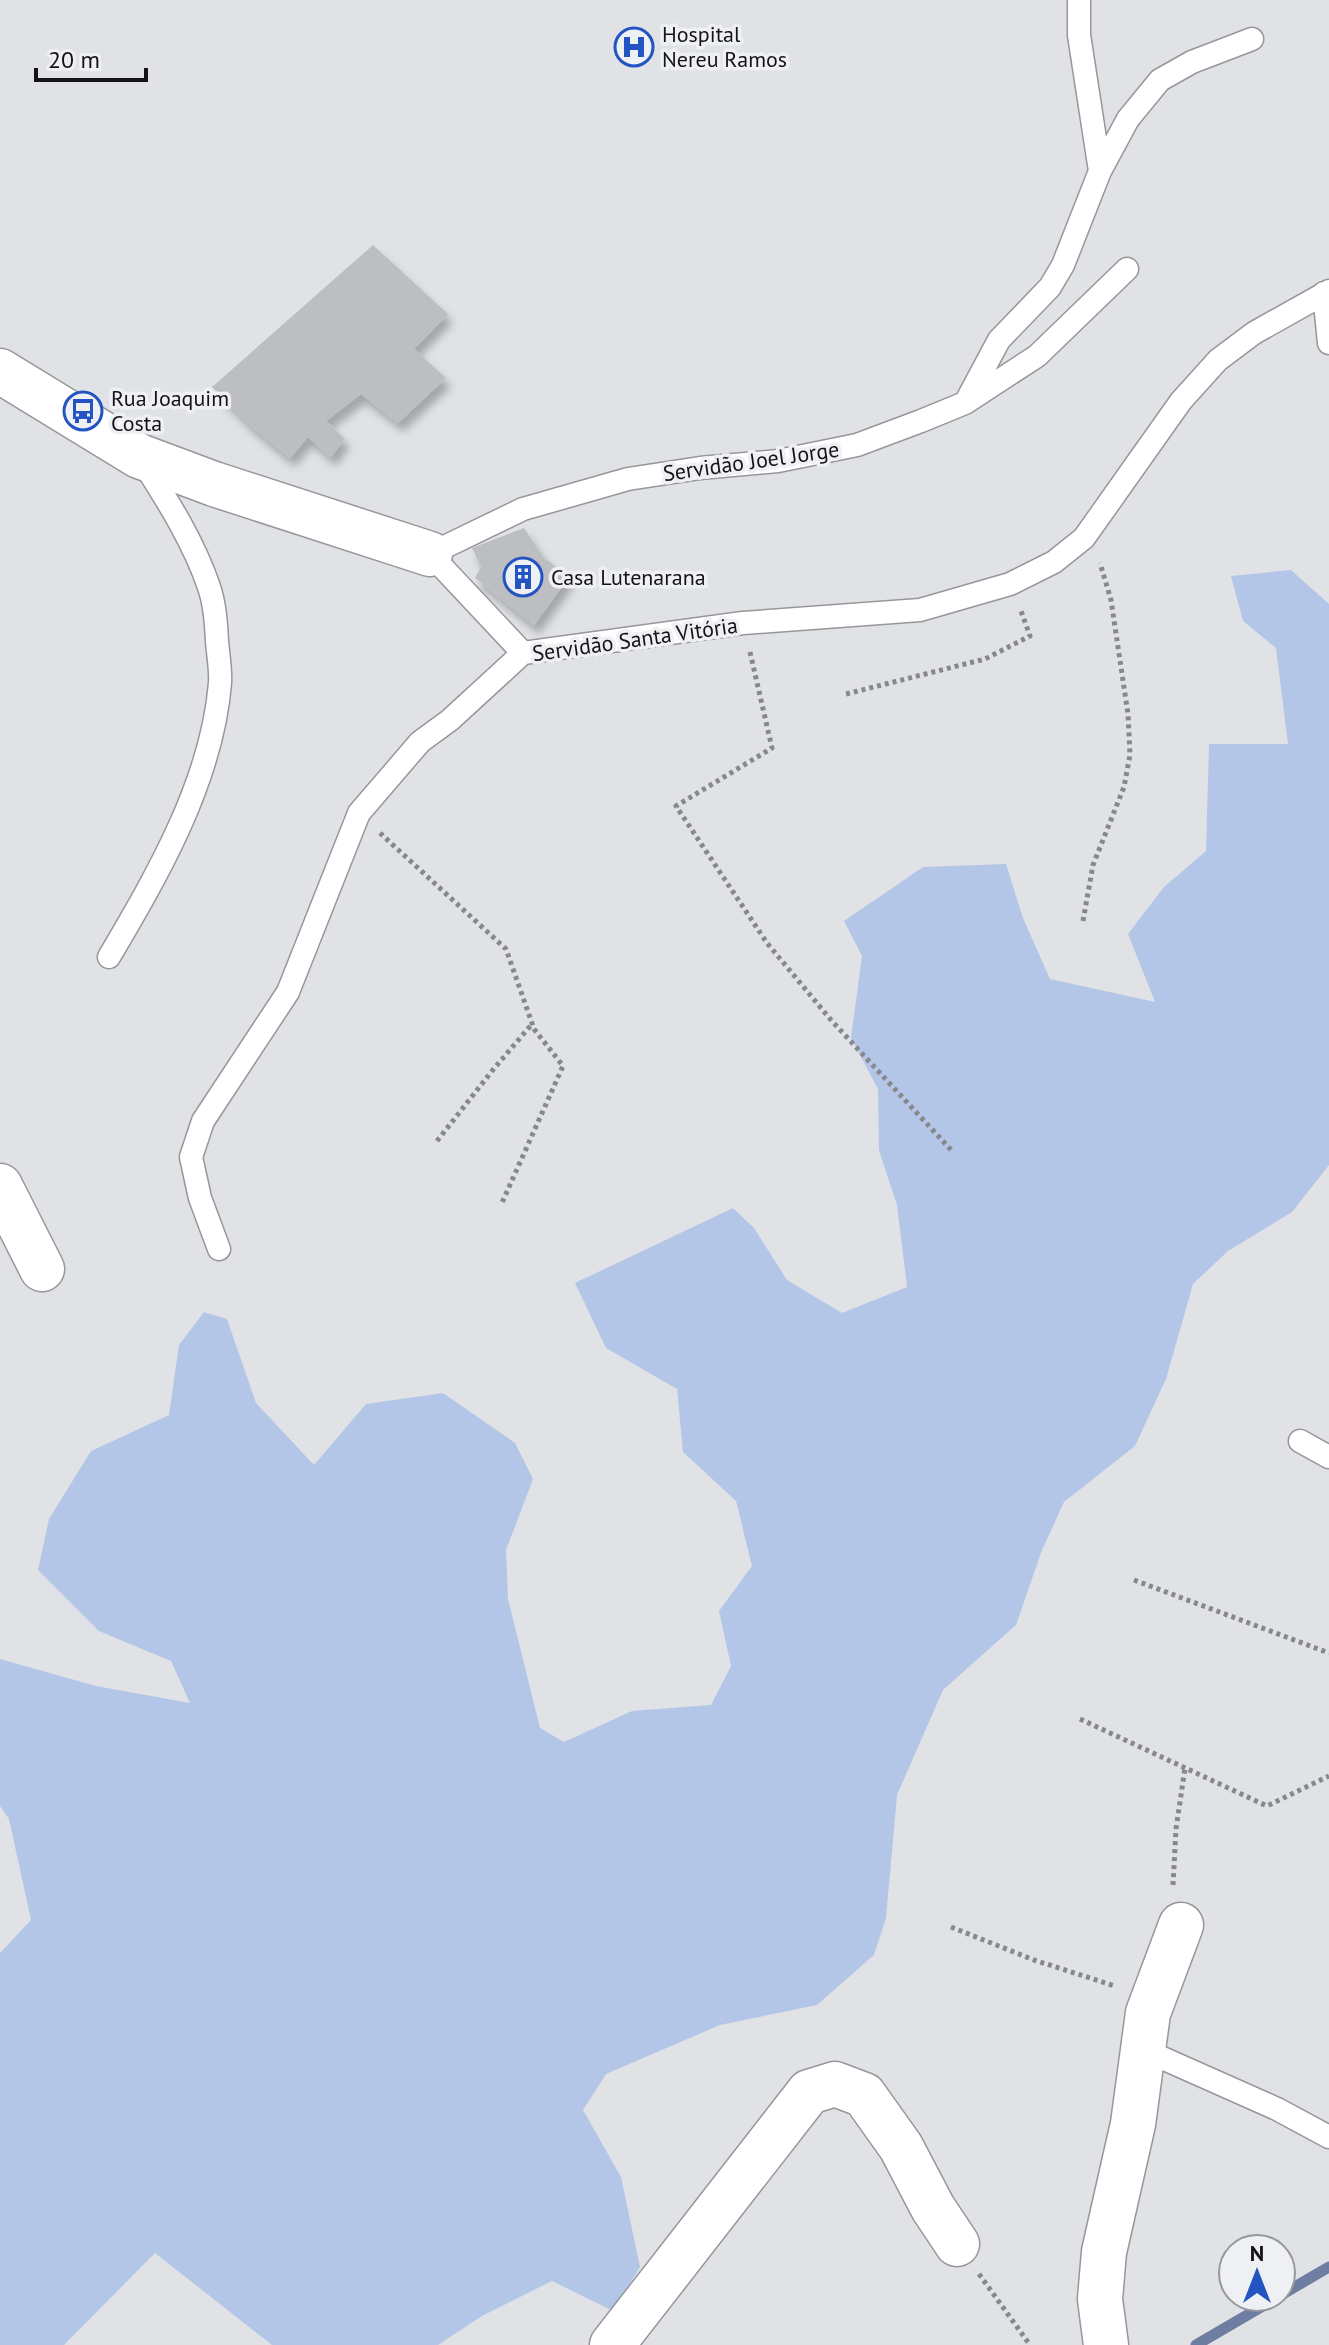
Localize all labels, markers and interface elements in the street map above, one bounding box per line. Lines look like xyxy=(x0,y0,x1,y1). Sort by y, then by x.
place label: Hospital Nereu Ramos xyxy=(662,20,787,73)
hospital icon: Hospital Nereu Ramos xyxy=(613,26,655,68)
scale bar xyxy=(36,32,146,82)
text: 20 m xyxy=(48,44,100,75)
place label: Rua Joaquim Costa xyxy=(111,384,229,437)
bus stop icon: Rua Joaquim Costa xyxy=(62,390,104,432)
street label: Servidão Joel Jorge xyxy=(661,435,841,487)
building icon: Casa Lutenarana xyxy=(502,556,544,598)
place label: Casa Lutenarana xyxy=(551,563,706,591)
street label: Servidão Santa Vitória xyxy=(530,611,740,667)
north arrow xyxy=(1217,2233,1297,2313)
text: N xyxy=(1250,2239,1264,2267)

